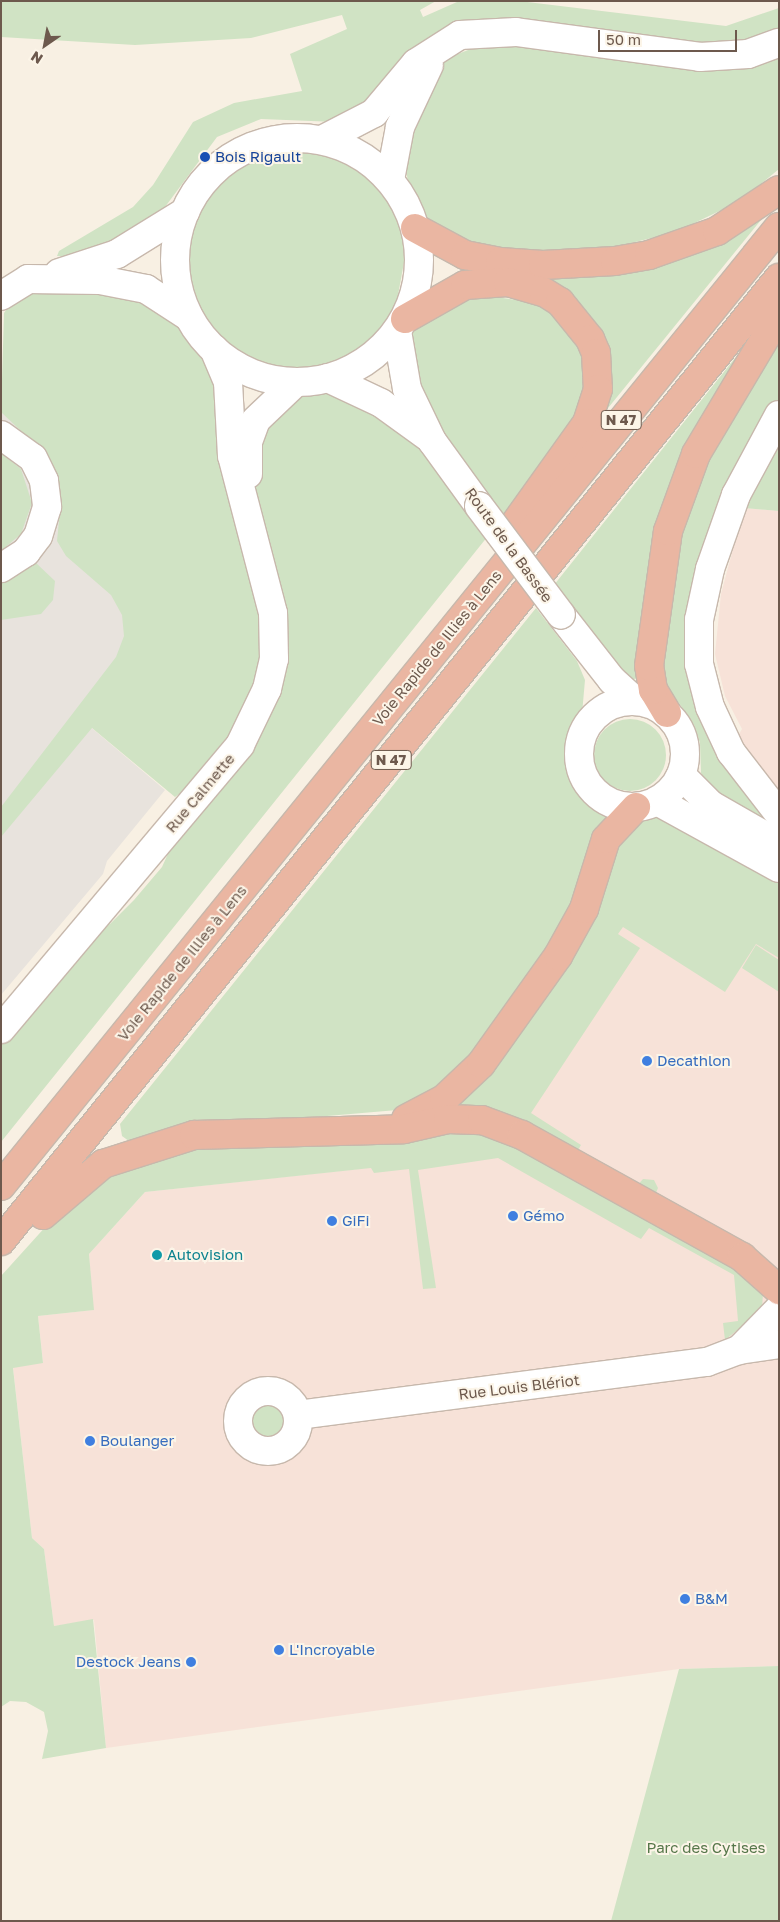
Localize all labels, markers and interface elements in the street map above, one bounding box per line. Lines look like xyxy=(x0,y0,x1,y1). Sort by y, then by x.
north arrow xyxy=(20,20,70,70)
scale bar xyxy=(600,20,739,52)
text: 50 m xyxy=(606,30,641,48)
text: N xyxy=(27,48,46,68)
place label: Bois Rigault xyxy=(215,148,301,166)
marker: Bois Rigault xyxy=(199,151,211,163)
road number: N 47 xyxy=(600,408,642,432)
street label: Route de la Bassée xyxy=(461,484,557,606)
street label: Voie Rapide de Illies à Lens xyxy=(369,567,505,729)
road number: N 47 xyxy=(370,748,412,772)
street label: Rue Calmette xyxy=(162,750,238,836)
street label: Voie Rapide de Illies à Lens xyxy=(114,882,250,1044)
place label: Decathlon xyxy=(657,1052,731,1070)
marker: Decathlon xyxy=(641,1055,653,1067)
place label: Gémo xyxy=(523,1207,565,1225)
marker: Gémo xyxy=(507,1210,519,1222)
place label: GiFi xyxy=(342,1212,370,1230)
marker: GiFi xyxy=(326,1215,338,1227)
place label: Autovision xyxy=(167,1246,243,1264)
marker: Autovision xyxy=(151,1249,163,1261)
street label: Rue Louis Blériot xyxy=(457,1371,581,1403)
place label: Boulanger xyxy=(100,1432,174,1450)
marker: Boulanger xyxy=(84,1435,96,1447)
place label: B&M xyxy=(695,1590,728,1608)
marker: B&M xyxy=(679,1593,691,1605)
place label: L'Incroyable xyxy=(289,1641,375,1659)
marker: L'Incroyable xyxy=(273,1644,285,1656)
place label: Destock Jeans xyxy=(76,1653,181,1671)
marker: Destock Jeans xyxy=(185,1656,197,1668)
park label: Parc des Cytises xyxy=(646,1839,766,1857)

